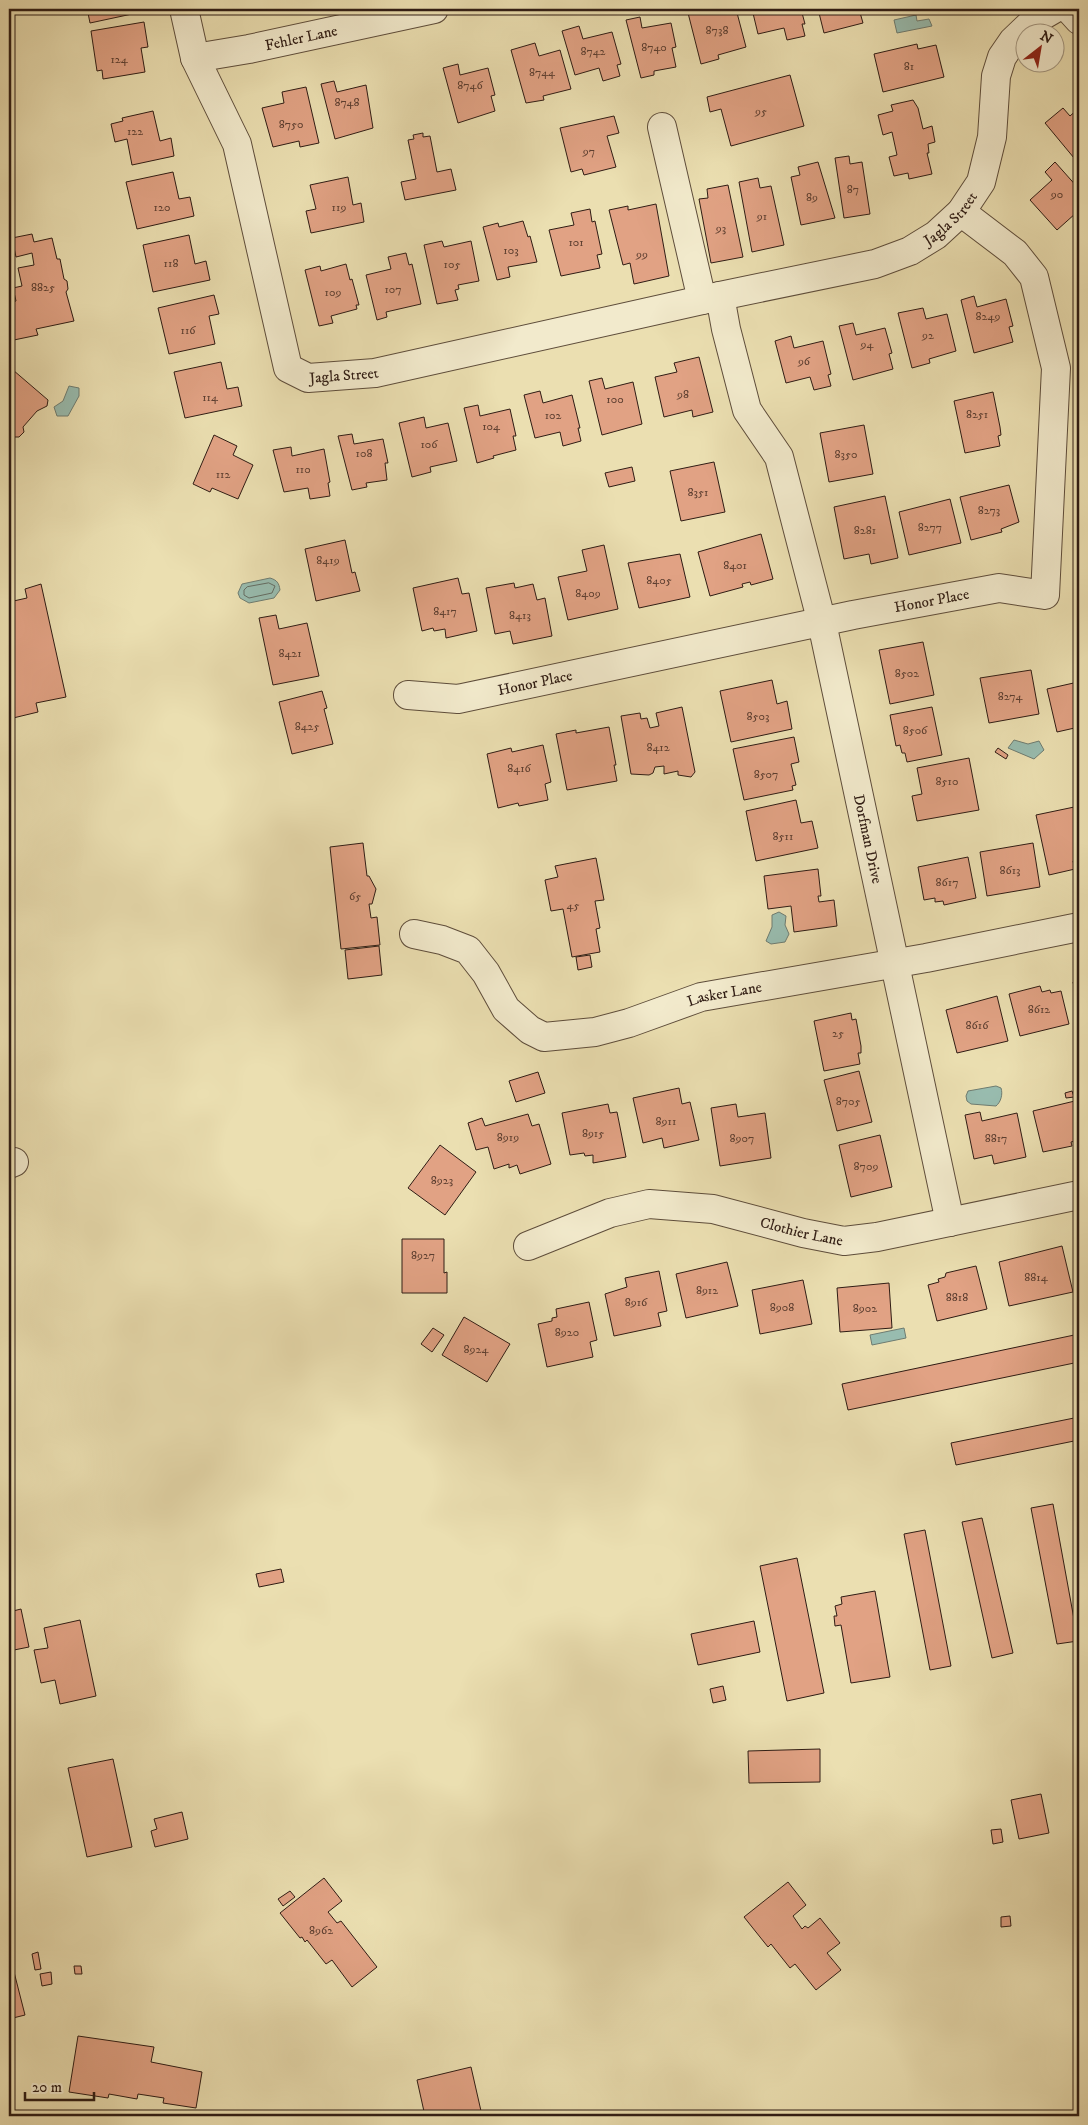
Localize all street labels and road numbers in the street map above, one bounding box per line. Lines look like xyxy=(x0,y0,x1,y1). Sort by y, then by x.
street label: Fehler Lane xyxy=(263,21,339,55)
street label: Jagla Street xyxy=(919,188,981,251)
street label: Jagla Street xyxy=(307,363,380,388)
street label: Honor Place xyxy=(893,584,971,617)
street label: Honor Place xyxy=(496,665,574,700)
street label: Dorfman Drive xyxy=(849,792,887,885)
street label: Lasker Lane xyxy=(684,977,763,1011)
street label: Clothier Lane xyxy=(758,1212,845,1250)

